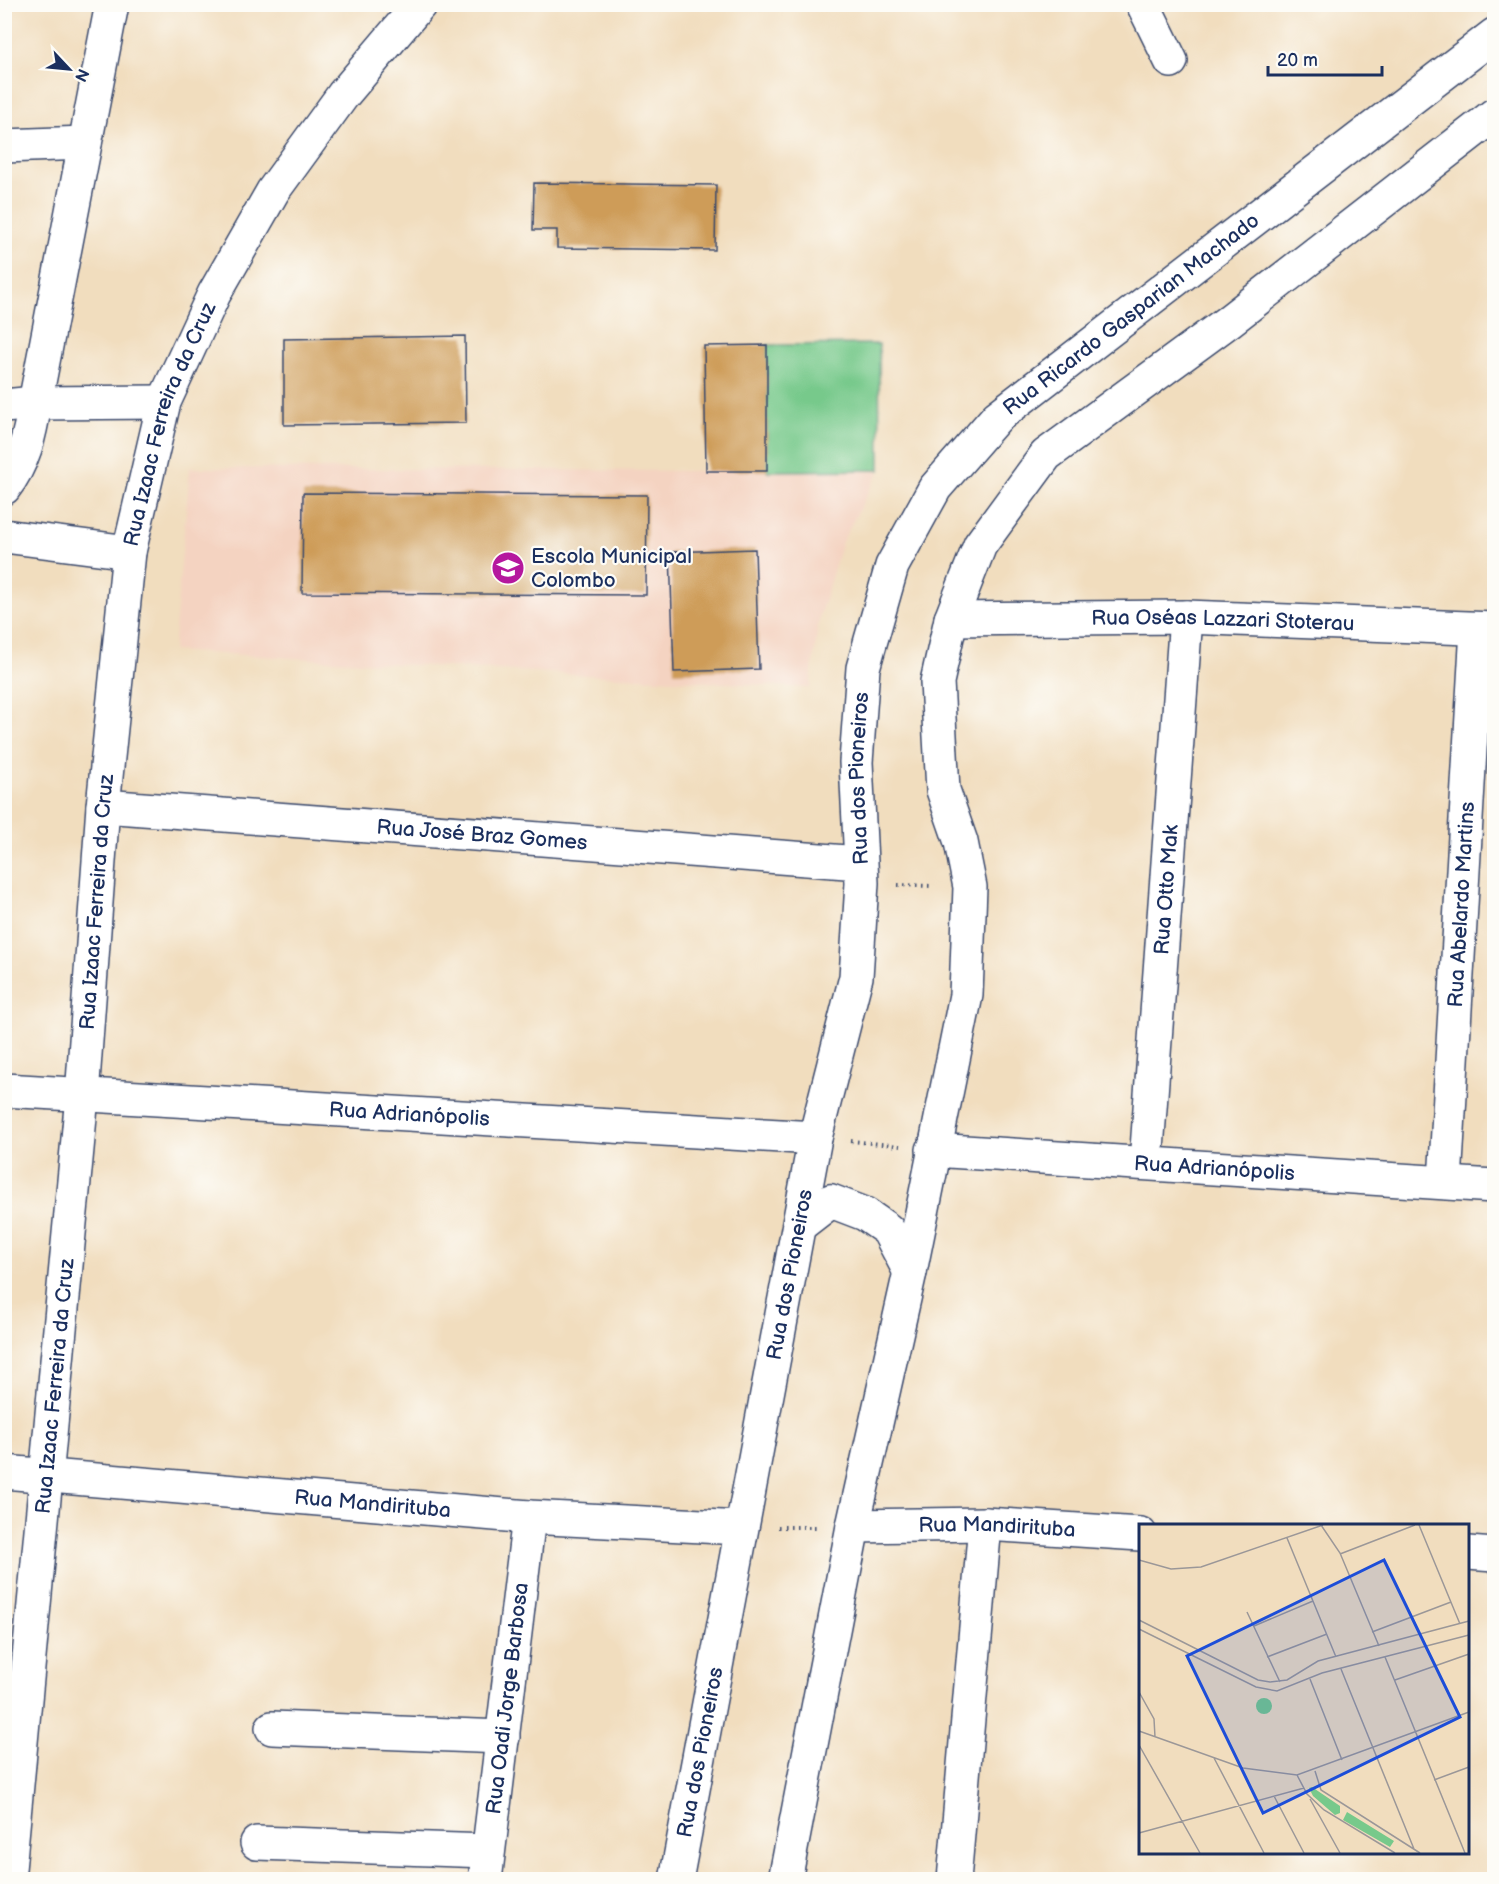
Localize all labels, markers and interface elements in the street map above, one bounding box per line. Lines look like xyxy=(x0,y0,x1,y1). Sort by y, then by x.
north arrow xyxy=(39,39,99,99)
scale bar xyxy=(1268,39,1382,77)
text: 20 m xyxy=(1277,50,1318,71)
text: N xyxy=(70,65,92,84)
street label: Rua Ricardo Gasparian Machado xyxy=(998,208,1265,421)
street label: Rua Izaac Ferreira da Cruz xyxy=(119,298,222,549)
place label: Escola Municipal Colombo xyxy=(531,544,692,593)
school or university icon: Escola Municipal Colombo xyxy=(490,550,526,586)
street label: Rua Oséas Lazzari Stoterau xyxy=(1091,605,1355,637)
street label: Rua dos Pioneiros xyxy=(844,691,874,865)
street label: Rua Izaac Ferreira da Cruz xyxy=(75,772,119,1031)
street label: Rua Abelardo Martins xyxy=(1443,801,1480,1008)
street label: Rua José Braz Gomes xyxy=(376,815,588,855)
street label: Rua Otto Mak xyxy=(1149,823,1184,956)
street label: Rua Adrianópolis xyxy=(328,1097,490,1132)
street label: Rua Adrianópolis xyxy=(1133,1151,1296,1186)
street label: Rua dos Pioneiros xyxy=(762,1187,818,1362)
street label: Rua Izaac Ferreira da Cruz xyxy=(31,1257,80,1515)
street label: Rua Mandirituba xyxy=(293,1485,452,1523)
street label: Rua Mandirituba xyxy=(918,1512,1076,1543)
inset map xyxy=(1139,1524,1469,1854)
street label: Rua Oadi Jorge Barbosa xyxy=(481,1581,534,1816)
street label: Rua dos Pioneiros xyxy=(672,1665,729,1840)

